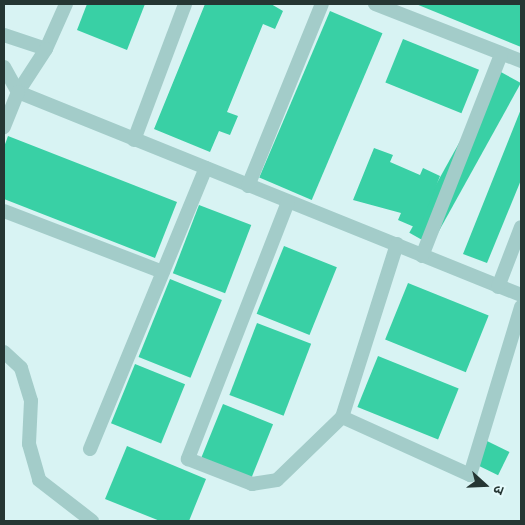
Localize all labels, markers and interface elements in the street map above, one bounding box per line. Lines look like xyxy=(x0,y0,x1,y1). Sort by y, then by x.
north arrow xyxy=(460,460,510,510)
text: उ xyxy=(490,484,508,497)

